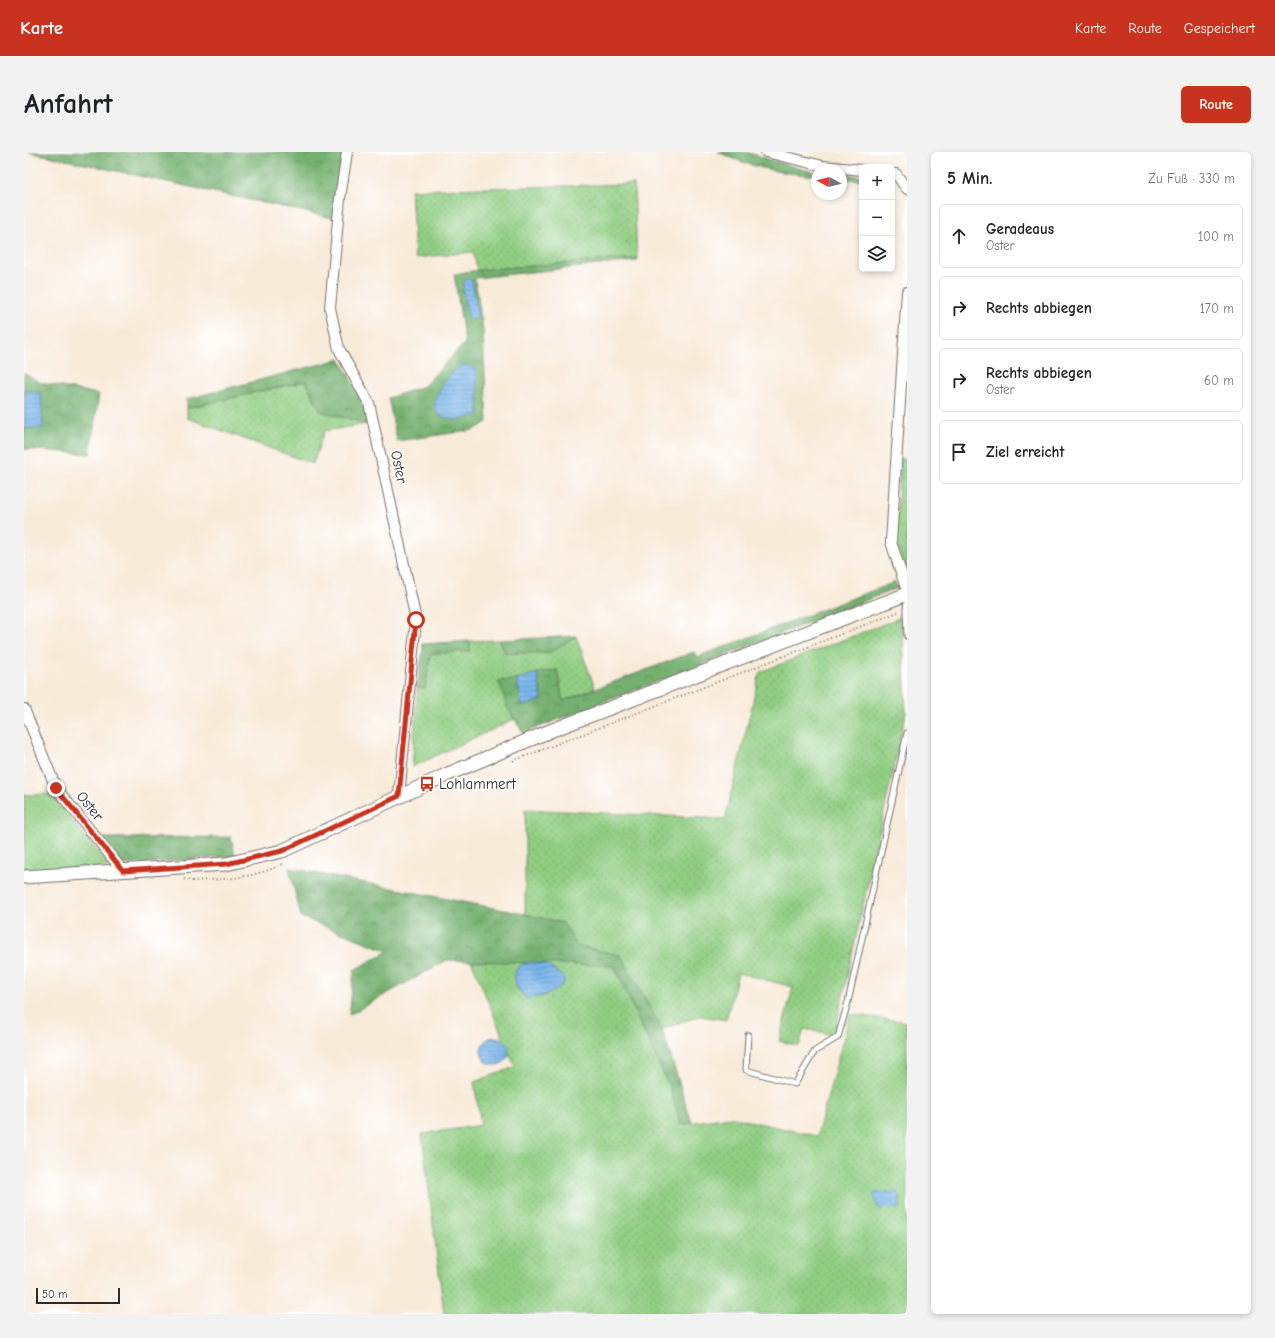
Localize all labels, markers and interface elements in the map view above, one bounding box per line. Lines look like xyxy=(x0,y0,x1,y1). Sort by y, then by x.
text: Karte xyxy=(20,17,63,39)
text: Karte xyxy=(1075,20,1106,37)
text: Route xyxy=(1128,20,1162,37)
text: Gespeichert xyxy=(1184,20,1255,37)
button: Route xyxy=(1181,86,1251,123)
text: Anfahrt xyxy=(24,88,113,120)
north arrow xyxy=(811,164,847,200)
map controls xyxy=(859,164,895,272)
button: + xyxy=(859,164,895,200)
text: 5 Min. xyxy=(947,169,992,188)
text: Zu Fuß · 330 m xyxy=(1148,171,1235,186)
button: − xyxy=(859,200,895,236)
text: Geradeaus xyxy=(986,220,1054,238)
icon: ahead xyxy=(948,225,970,247)
text: 100 m xyxy=(1198,229,1234,244)
button: layers xyxy=(859,236,895,272)
text: Oster xyxy=(986,238,1015,253)
icon: right xyxy=(948,297,970,319)
text: Rechts abbiegen xyxy=(986,299,1092,317)
text: 170 m xyxy=(1200,301,1234,316)
text: Rechts abbiegen xyxy=(986,364,1092,382)
icon: right xyxy=(948,369,970,391)
text: 60 m xyxy=(1204,373,1234,388)
text: Oster xyxy=(986,382,1015,397)
icon: arrive xyxy=(948,441,970,463)
text: Ziel erreicht xyxy=(986,443,1064,461)
street label: Oster xyxy=(387,449,411,485)
route start xyxy=(407,611,425,629)
bus stop icon: Lohlammert xyxy=(418,775,436,793)
place label: Lohlammert xyxy=(439,775,517,793)
route end xyxy=(47,779,65,797)
street label: Oster xyxy=(73,787,107,825)
scale bar xyxy=(36,1286,120,1305)
text: 50 m xyxy=(42,1288,67,1301)

